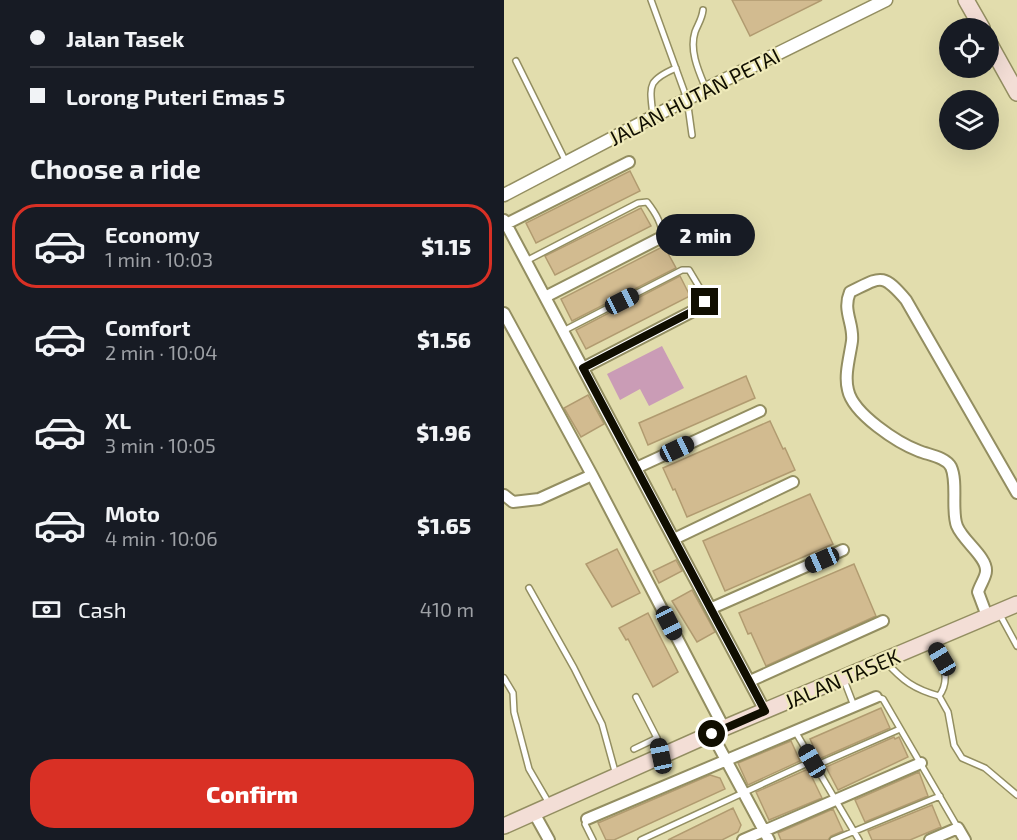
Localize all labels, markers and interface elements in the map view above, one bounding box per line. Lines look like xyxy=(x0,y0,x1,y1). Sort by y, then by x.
map controls xyxy=(939,18,999,150)
button: locate xyxy=(939,18,999,78)
text: Jalan Tasek xyxy=(66,25,184,51)
street label: JALAN HUTAN PETAI xyxy=(604,42,784,150)
text: Lorong Puteri Emas 5 xyxy=(66,83,285,109)
button: layers xyxy=(939,90,999,150)
text: Choose a ride xyxy=(30,152,201,184)
callout: 2 min xyxy=(656,215,754,257)
icon: car xyxy=(33,219,87,273)
text: Economy xyxy=(105,221,200,247)
text: 2 min xyxy=(680,223,731,247)
text: $1.15 xyxy=(421,233,471,259)
text: 1 min · 10:03 xyxy=(105,247,213,271)
car xyxy=(602,285,642,317)
route end xyxy=(691,288,718,315)
icon: car xyxy=(33,312,87,366)
text: Comfort xyxy=(105,314,190,340)
text: $1.56 xyxy=(417,326,471,352)
text: 2 min · 10:04 xyxy=(105,340,218,364)
icon: car xyxy=(33,405,87,459)
text: XL xyxy=(105,407,131,433)
text: $1.96 xyxy=(416,419,471,445)
text: 3 min · 10:05 xyxy=(105,433,216,457)
car xyxy=(657,433,697,465)
icon: car xyxy=(33,498,87,552)
text: Moto xyxy=(105,500,160,526)
text: $1.65 xyxy=(417,512,471,538)
text: 4 min · 10:06 xyxy=(105,526,218,550)
car xyxy=(802,544,842,576)
icon: cash xyxy=(30,593,63,626)
text: Cash xyxy=(78,596,127,622)
text: 410 m xyxy=(420,597,474,621)
car xyxy=(653,603,685,643)
car xyxy=(925,639,959,679)
street label: JALAN TASEK xyxy=(780,642,904,714)
route start xyxy=(698,720,725,747)
car xyxy=(648,737,674,775)
car xyxy=(795,741,829,781)
button: Confirm xyxy=(30,759,474,828)

